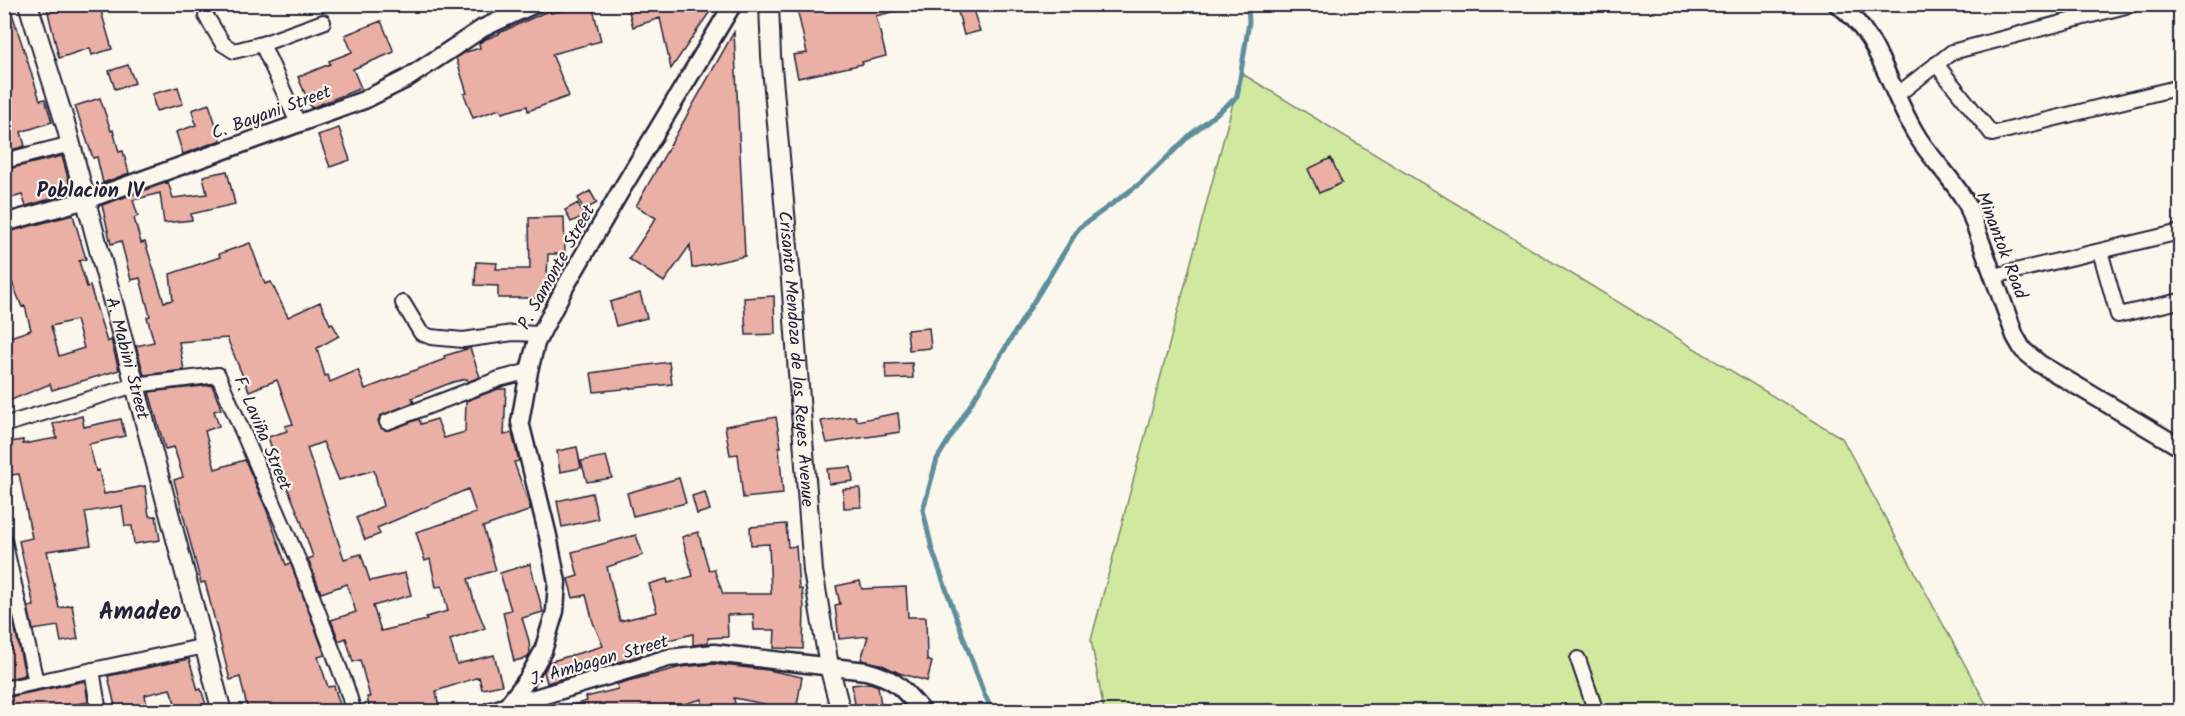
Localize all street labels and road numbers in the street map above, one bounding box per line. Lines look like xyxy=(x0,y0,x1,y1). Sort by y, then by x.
street label: C. Bayani Street xyxy=(207,78,337,149)
street label: Minantok Road xyxy=(1967,188,2035,304)
street label: P. Samonte Street xyxy=(511,199,604,336)
street label: Crisanto Mendoza de los Reyes Avenue xyxy=(769,210,821,508)
street label: A. Mabini Street xyxy=(96,294,157,424)
street label: F. Laviña Street xyxy=(224,372,299,496)
street label: J. Ambagan Street xyxy=(527,628,673,695)

